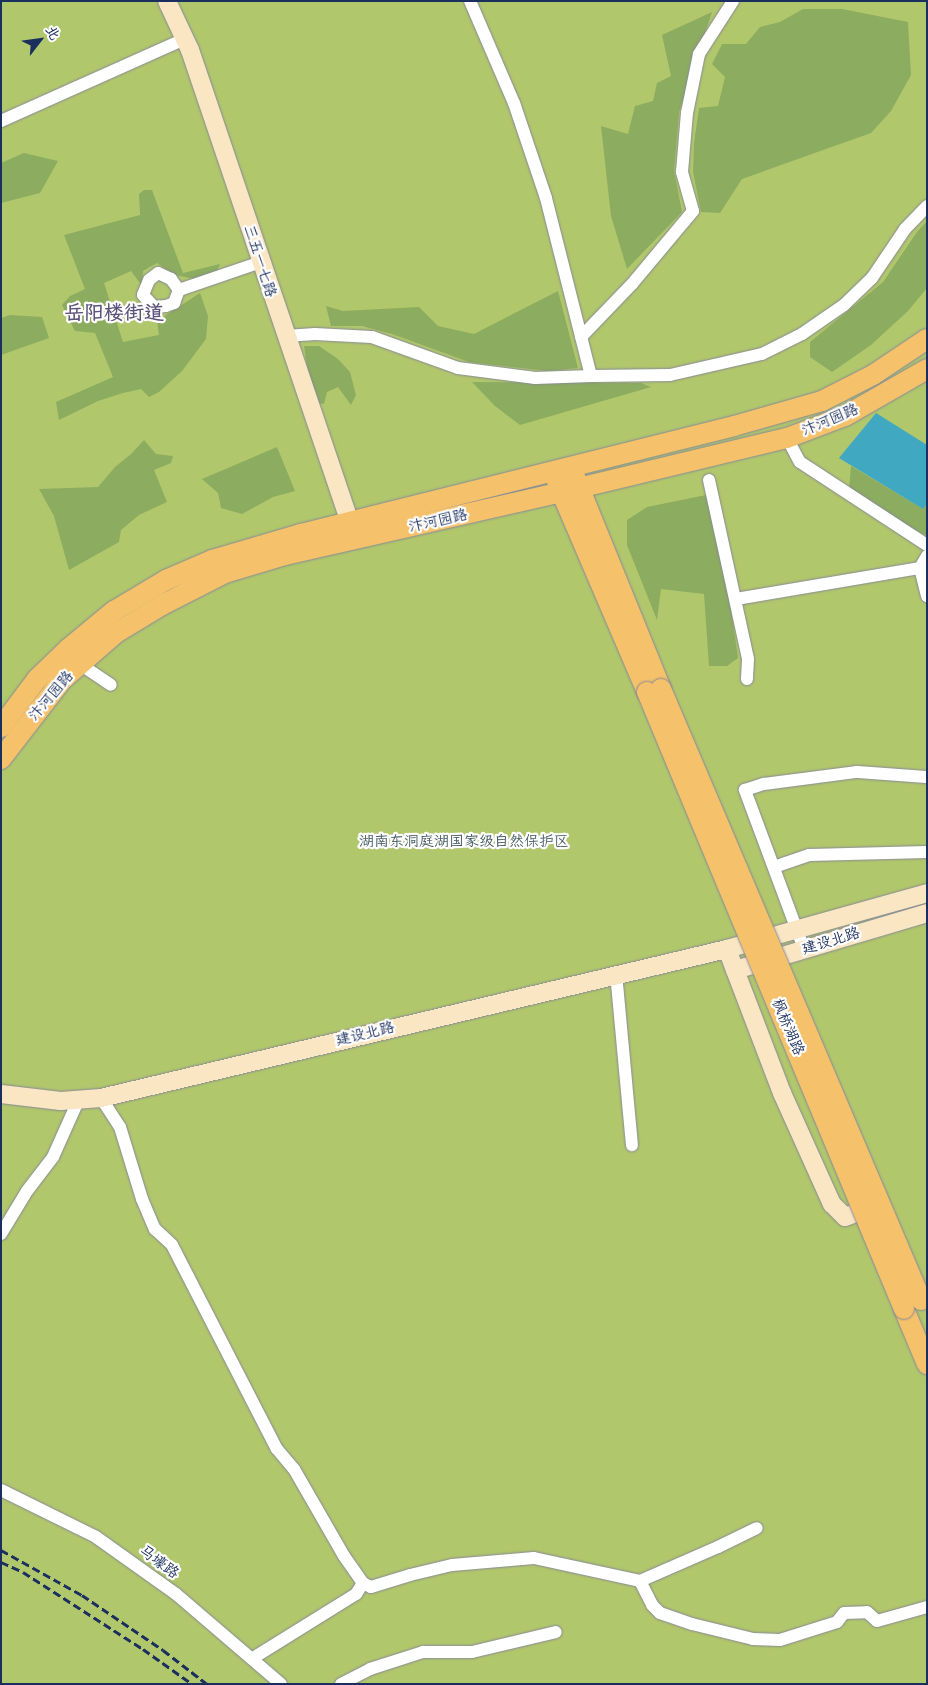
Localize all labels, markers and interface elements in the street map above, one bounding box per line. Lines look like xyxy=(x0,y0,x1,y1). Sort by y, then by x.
north arrow xyxy=(15,15,65,65)
text: 北 xyxy=(42,22,64,43)
street label: 三五一七路 xyxy=(240,223,280,299)
district label: 岳阳楼街道 xyxy=(64,300,164,324)
street label: 汴河园路 xyxy=(799,400,861,440)
street label: 汴河园路 xyxy=(407,505,469,537)
street label: 汴河园路 xyxy=(25,667,77,725)
park label: 湖南东洞庭湖国家级自然保护区 xyxy=(359,833,569,851)
street label: 建设北路 xyxy=(800,924,862,958)
street label: 枫桥湖路 xyxy=(768,996,808,1058)
street label: 建设北路 xyxy=(334,1018,396,1050)
street label: 马壕路 xyxy=(136,1541,182,1583)

